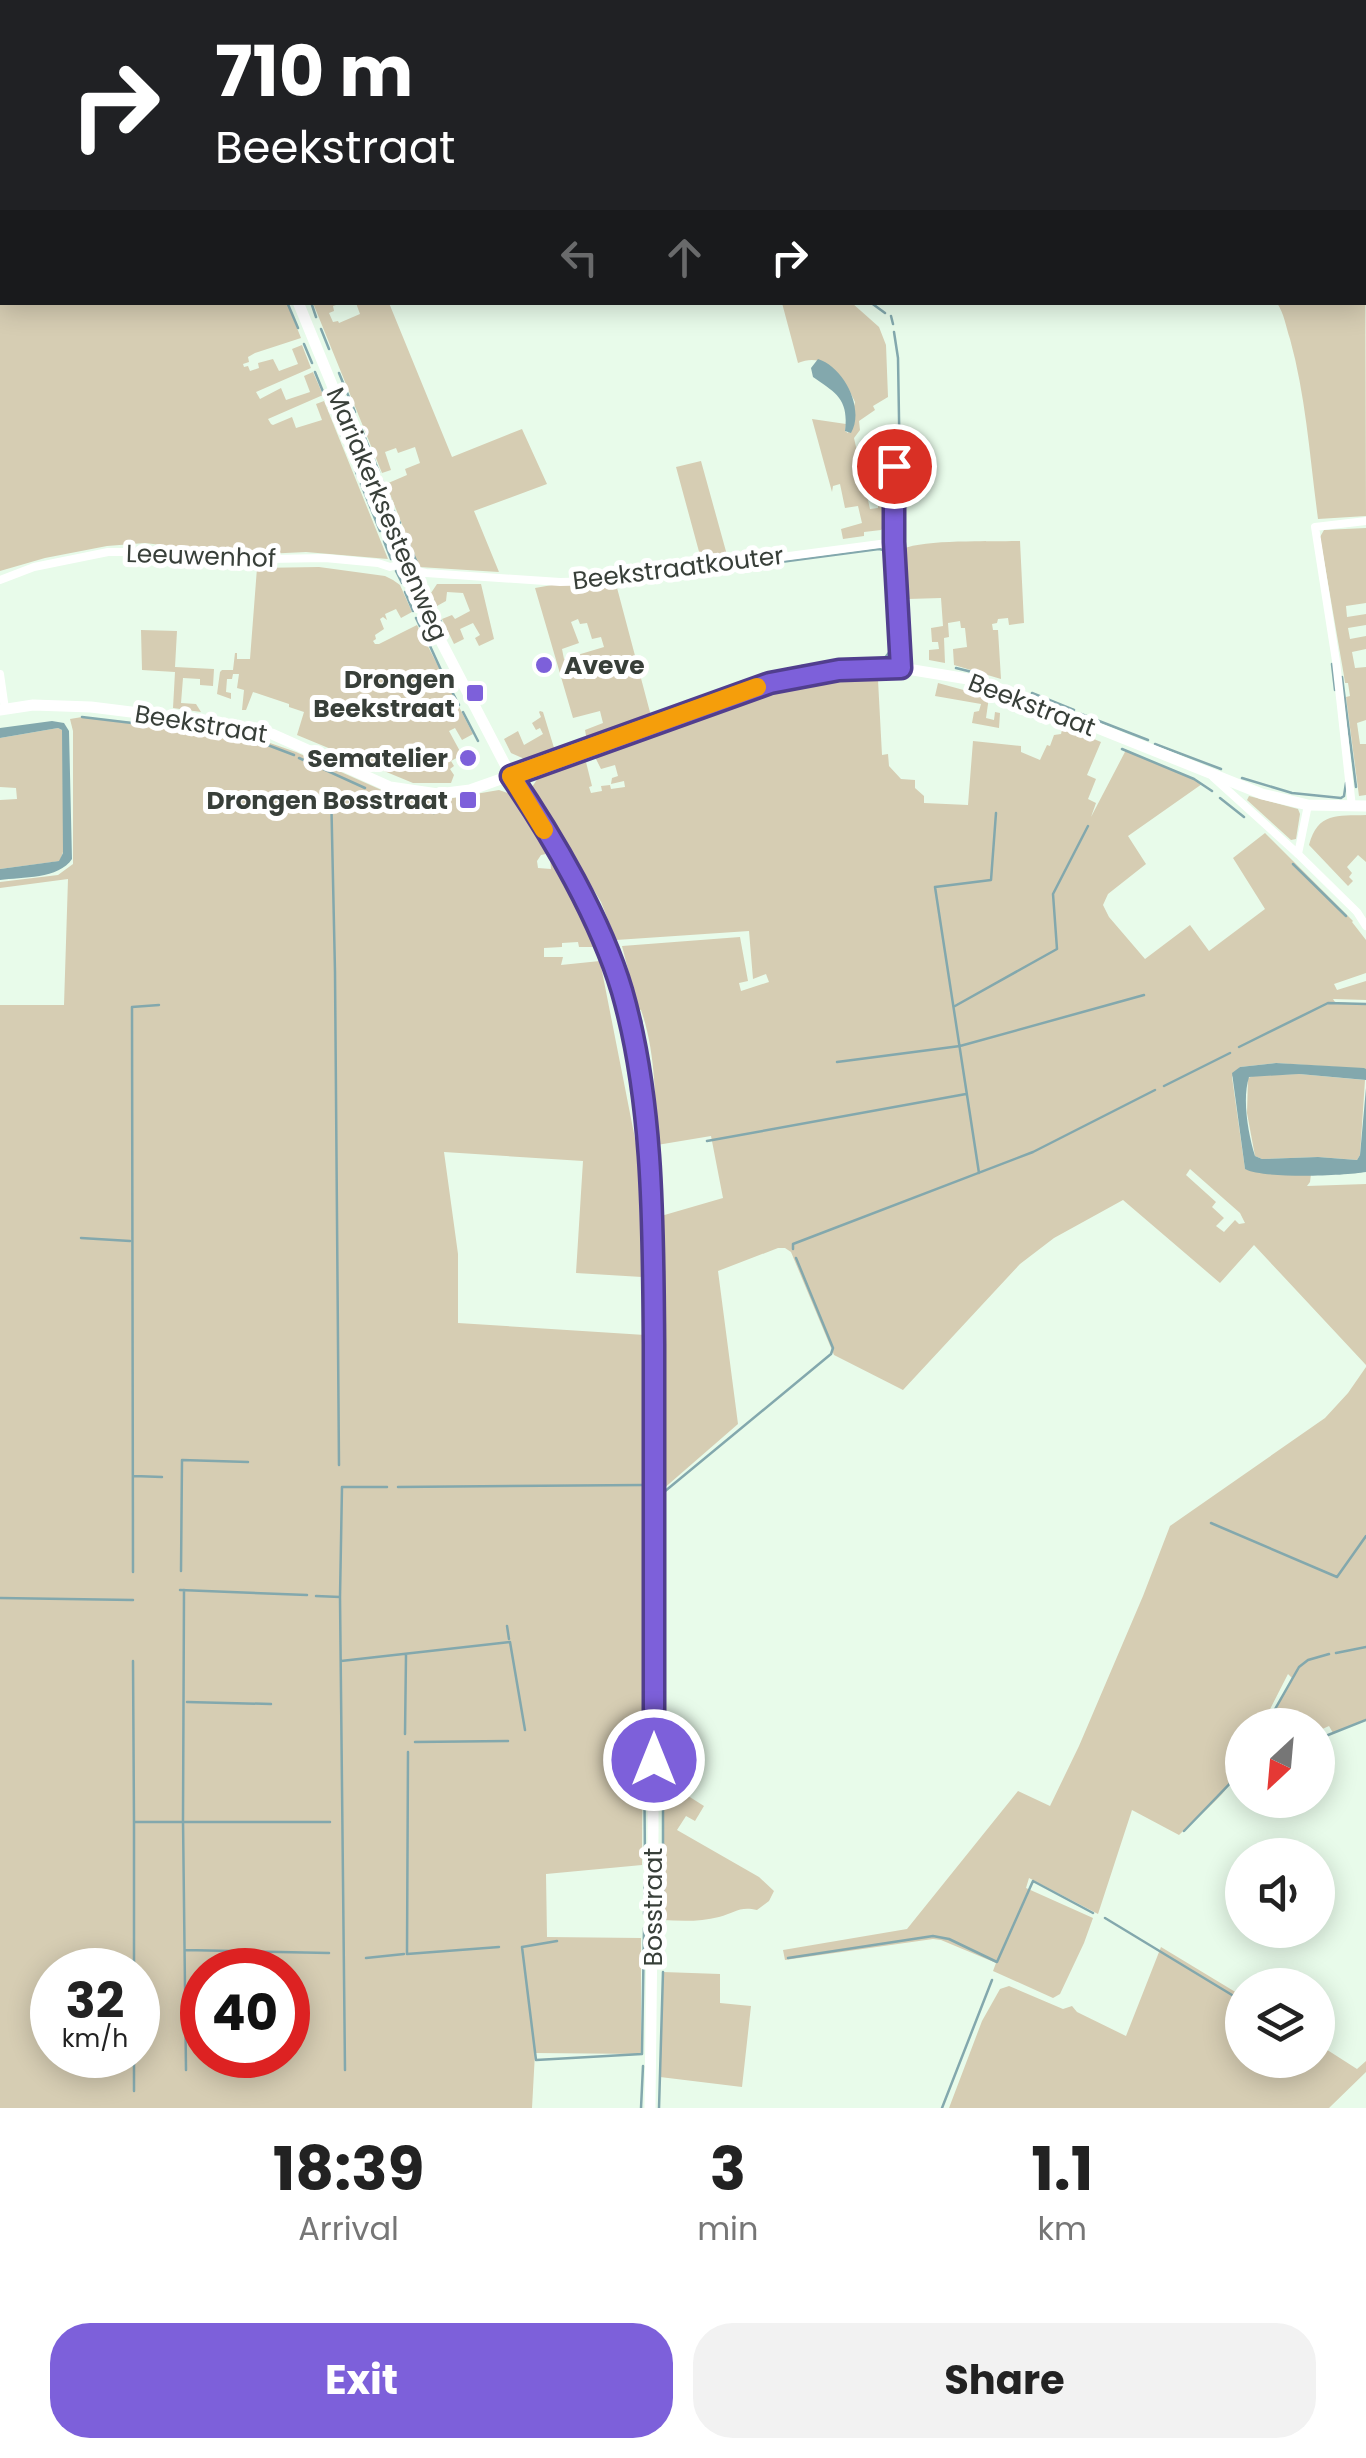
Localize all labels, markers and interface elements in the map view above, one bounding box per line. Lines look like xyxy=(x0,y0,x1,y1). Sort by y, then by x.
text: 710 m xyxy=(215,22,413,121)
icon: right xyxy=(50,40,180,170)
text: Beekstraat xyxy=(215,116,455,179)
icon: left xyxy=(552,230,607,285)
icon: ahead xyxy=(657,230,712,285)
icon: right xyxy=(762,230,817,285)
street label: Mariakerksesteenweg xyxy=(318,382,456,646)
pin xyxy=(852,424,937,509)
icon: arrive xyxy=(867,439,922,494)
street label: Leeuwenhof xyxy=(125,536,277,576)
street label: Beekstraatkouter xyxy=(570,538,786,598)
place label: Aveve xyxy=(564,648,645,683)
marker: Aveve xyxy=(533,654,555,676)
place label: Drongen Beekstraat xyxy=(313,662,455,726)
street label: Beekstraat xyxy=(963,665,1101,745)
marker: Drongen Beekstraat xyxy=(464,682,486,704)
street label: Beekstraat xyxy=(132,696,270,752)
place label: Sematelier xyxy=(307,741,448,776)
marker: Sematelier xyxy=(457,747,479,769)
place label: Drongen Bosstraat xyxy=(207,783,448,818)
marker: Drongen Bosstraat xyxy=(457,789,479,811)
position arrow xyxy=(602,1708,706,1812)
north arrow xyxy=(1225,1708,1335,1818)
map controls xyxy=(1225,1708,1335,2078)
button: sound xyxy=(1225,1838,1335,1948)
street label: Bosstraat xyxy=(636,1848,671,1966)
speed limit sign: 40 xyxy=(180,1948,310,2078)
text: 32 xyxy=(66,1965,124,2036)
button: layers xyxy=(1225,1968,1335,2078)
text: km/h xyxy=(62,2021,128,2056)
text: 18:39 xyxy=(273,2127,424,2211)
text: 3 xyxy=(710,2127,746,2211)
text: 1.1 xyxy=(1031,2127,1093,2211)
text: Arrival xyxy=(298,2206,399,2251)
text: min xyxy=(697,2206,758,2251)
text: km xyxy=(1038,2206,1087,2251)
button: Exit xyxy=(50,2323,673,2438)
button: Share xyxy=(693,2323,1316,2438)

